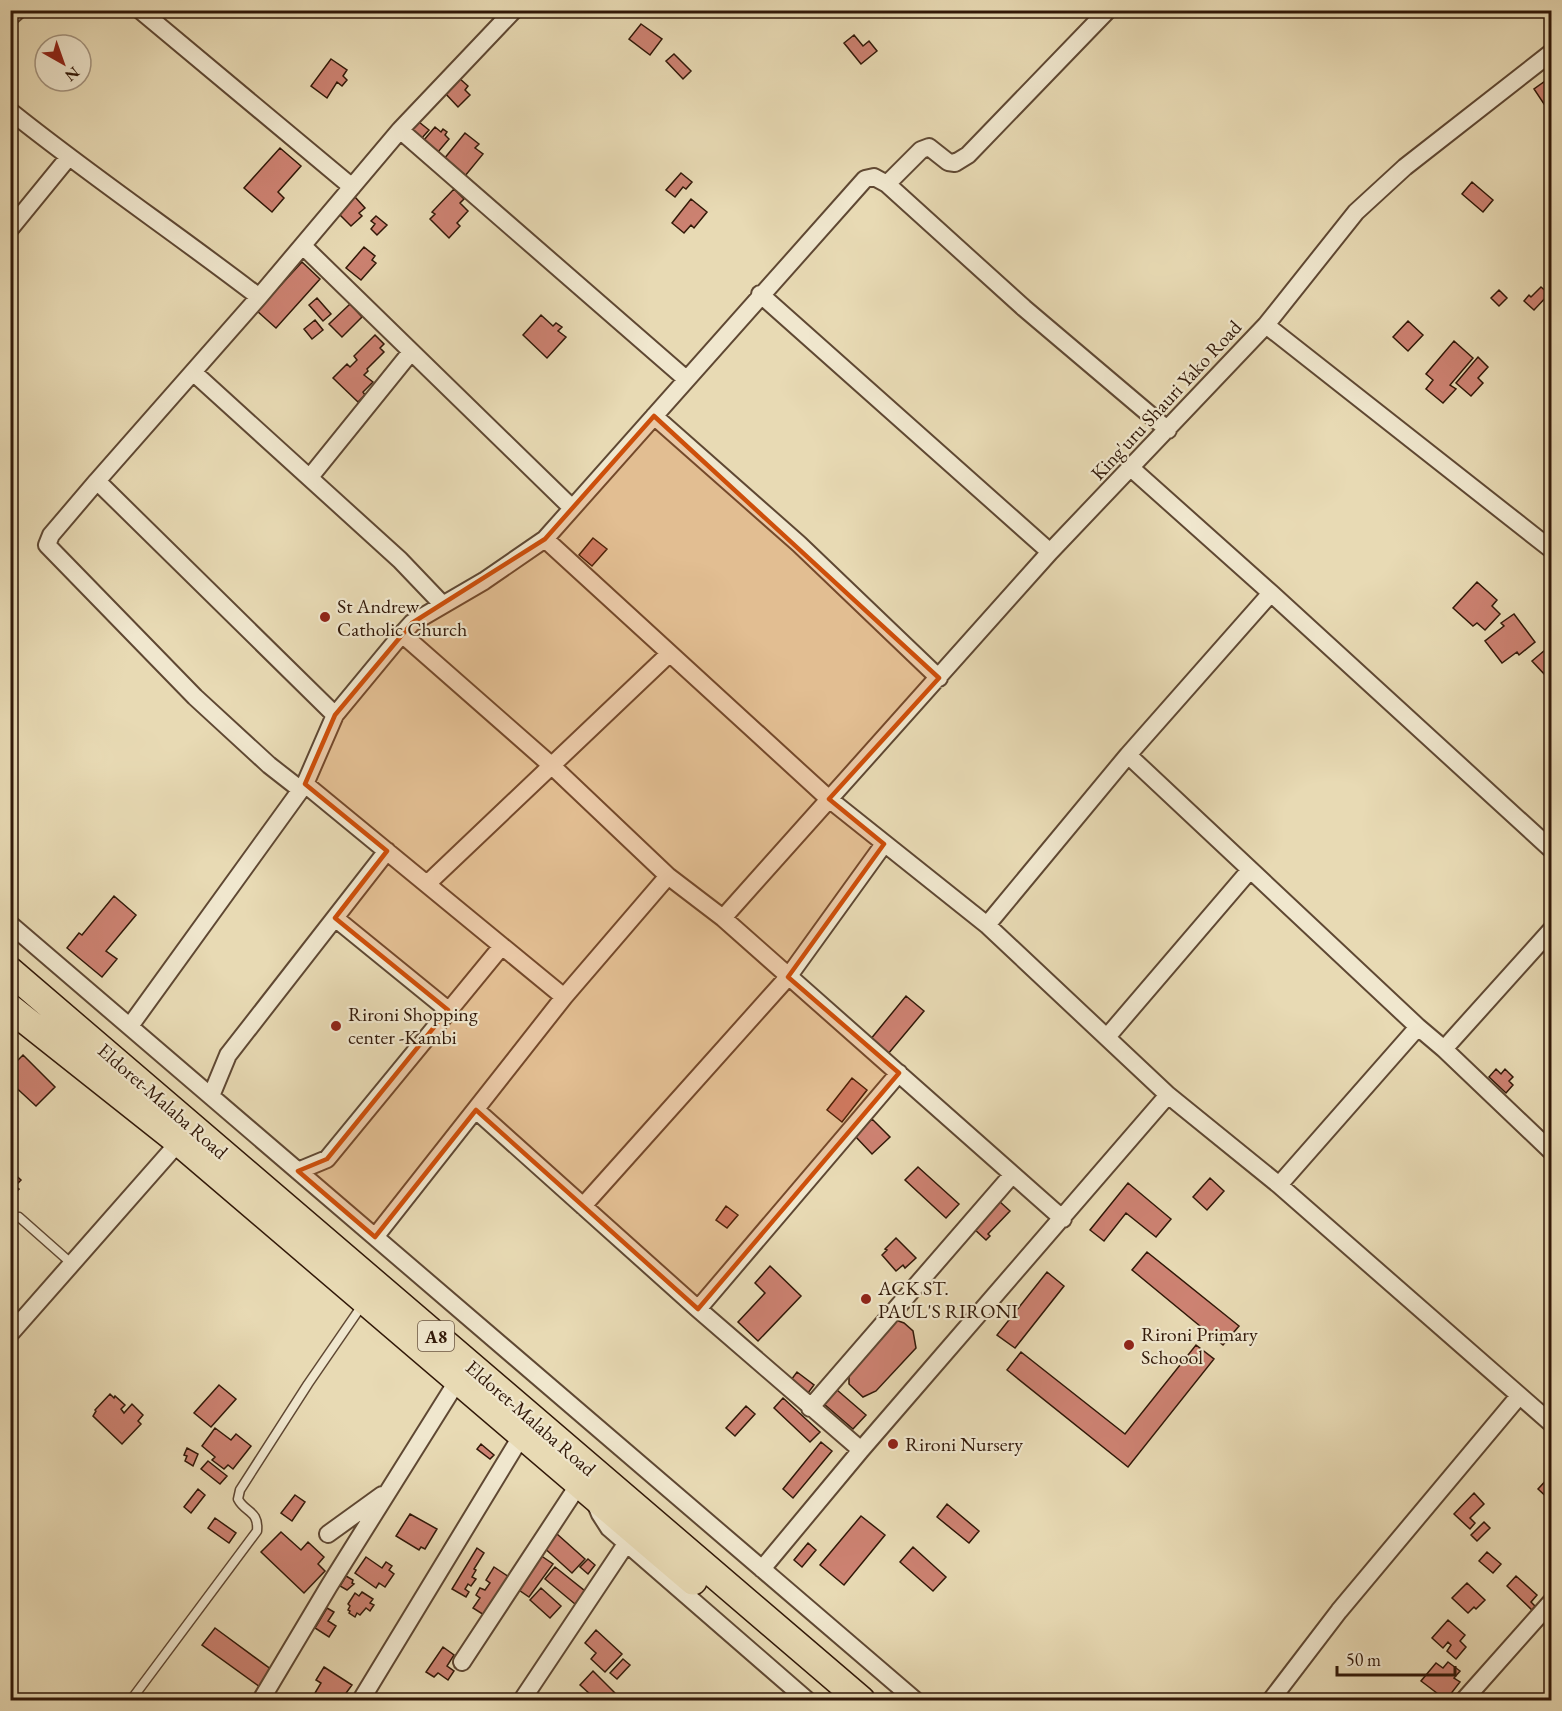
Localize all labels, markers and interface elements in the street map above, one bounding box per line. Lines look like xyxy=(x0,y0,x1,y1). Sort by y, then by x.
north arrow xyxy=(33,33,93,93)
text: N xyxy=(61,62,84,86)
street label: King'uru Shauri Yako Road xyxy=(1085,314,1248,486)
place label: St Andrew Catholic Church xyxy=(337,593,467,642)
marker: St Andrew Catholic Church xyxy=(318,610,332,624)
place label: Rironi Shopping center -Kambi xyxy=(348,1001,478,1050)
marker: Rironi Shopping center -Kambi xyxy=(329,1019,343,1033)
street label: Eldoret-Malaba Road xyxy=(92,1037,234,1165)
place label: ACK ST. PAUL'S RIRONI xyxy=(877,1275,1018,1324)
marker: ACK ST. PAUL'S RIRONI xyxy=(859,1292,873,1306)
road number: A8 xyxy=(418,1321,454,1351)
place label: Rironi Primary Schoool xyxy=(1141,1321,1258,1370)
marker: Rironi Primary Schoool xyxy=(1122,1338,1136,1352)
street label: Eldoret-Malaba Road xyxy=(460,1354,602,1482)
place label: Rironi Nursery xyxy=(905,1431,1023,1457)
marker: Rironi Nursery xyxy=(886,1437,900,1451)
scale bar xyxy=(1337,1639,1456,1677)
text: 50 m xyxy=(1346,1648,1381,1671)

